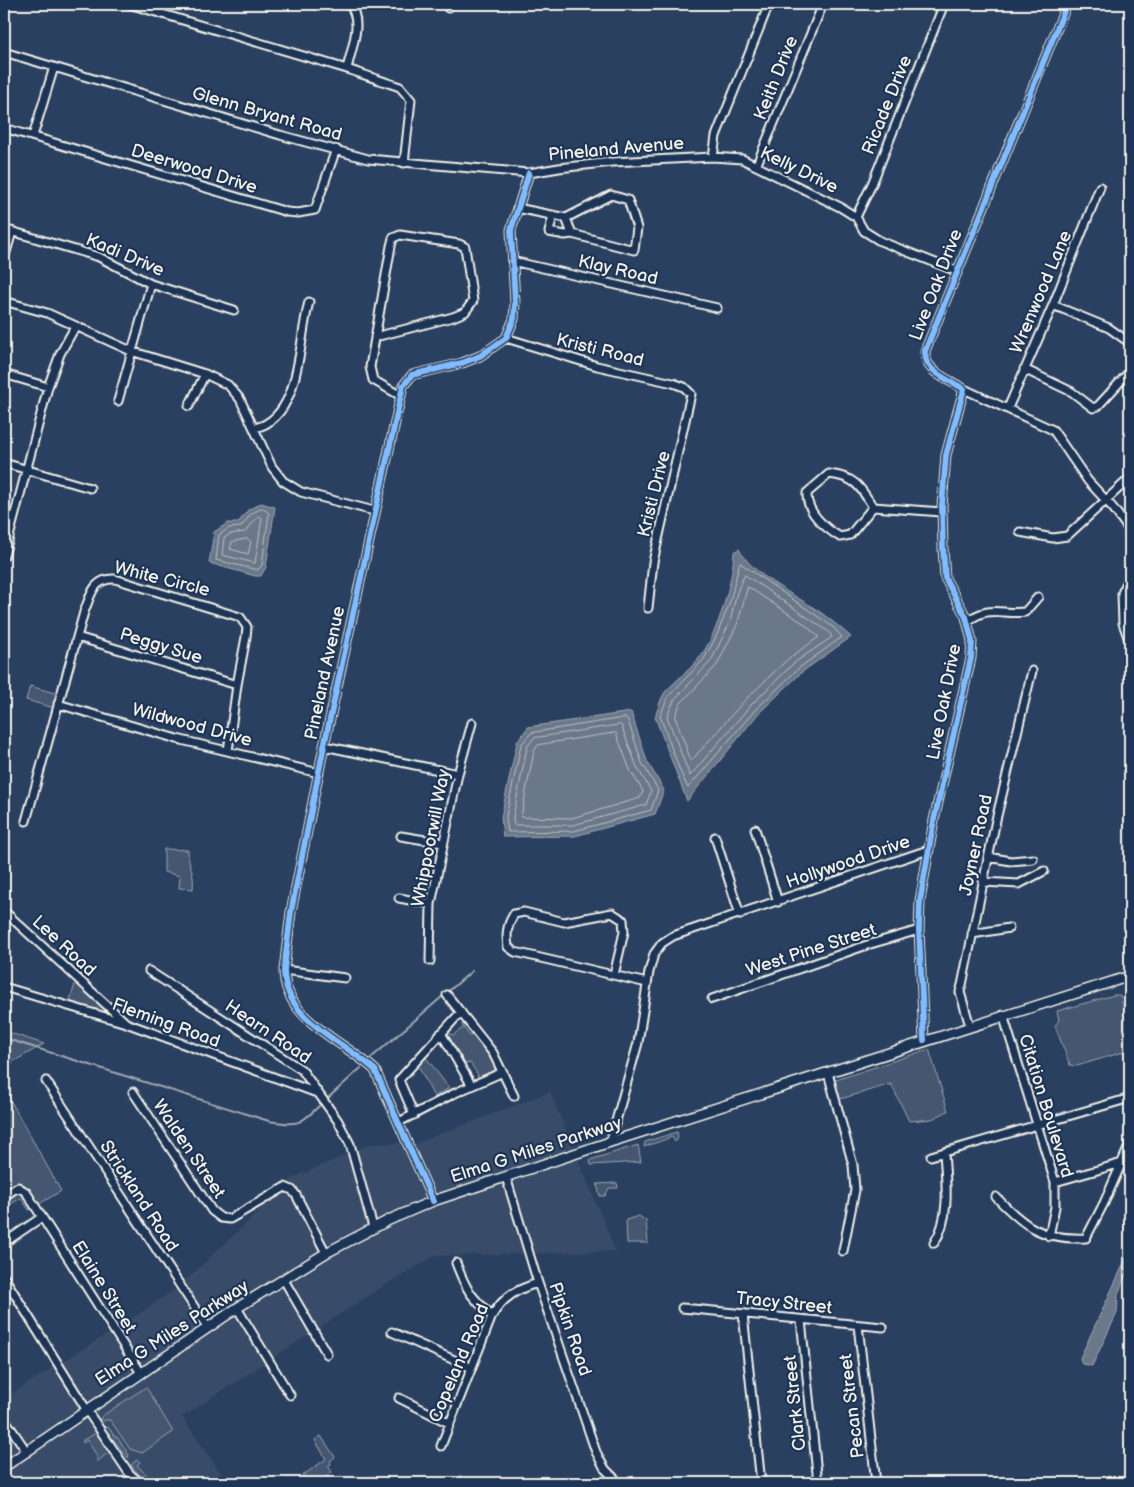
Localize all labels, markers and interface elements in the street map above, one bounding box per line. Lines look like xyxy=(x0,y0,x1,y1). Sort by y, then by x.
street label: Keith Drive xyxy=(750,33,803,123)
street label: Ricade Drive xyxy=(858,52,917,158)
street label: Glenn Bryant Road xyxy=(190,83,344,145)
street label: Pineland Avenue xyxy=(547,133,685,165)
street label: Deerwood Drive xyxy=(128,140,260,198)
street label: Kelly Drive xyxy=(757,142,842,198)
street label: Live Oak Drive xyxy=(905,226,967,344)
street label: Wrenwood Lane xyxy=(1006,227,1077,357)
street label: Kadi Drive xyxy=(83,229,168,281)
street label: Klay Road xyxy=(576,251,660,289)
street label: Kristi Road xyxy=(554,329,646,371)
street label: Kristi Drive xyxy=(633,448,675,539)
street label: White Circle xyxy=(112,557,212,601)
street label: Pineland Avenue xyxy=(301,604,349,742)
street label: Peggy Sue xyxy=(117,624,205,669)
street label: Live Oak Drive xyxy=(922,642,966,762)
street label: Wildwood Drive xyxy=(130,699,255,751)
street label: Whippoorwill Way xyxy=(407,766,455,909)
street label: Joyner Road xyxy=(955,793,997,897)
street label: Hollywood Drive xyxy=(783,831,913,893)
street label: Lee Road xyxy=(28,911,100,981)
street label: West Pine Street xyxy=(743,919,879,981)
street label: Fleming Road xyxy=(109,994,223,1052)
street label: Hearn Road xyxy=(221,996,315,1068)
street label: Citation Boulevard xyxy=(1014,1032,1078,1180)
street label: Walden Street xyxy=(148,1096,230,1203)
street label: Elma G Miles Parkway xyxy=(448,1112,625,1188)
street label: Strickland Road xyxy=(95,1136,183,1256)
street label: Elaine Street xyxy=(67,1237,141,1337)
street label: Elma G Miles Parkway xyxy=(91,1275,253,1390)
street label: Pipkin Road xyxy=(544,1279,596,1379)
street label: Tracy Street xyxy=(735,1288,834,1319)
street label: Copeland Road xyxy=(425,1300,493,1426)
street label: Pecan Street xyxy=(835,1352,869,1459)
street label: Clark Street xyxy=(779,1354,810,1452)

